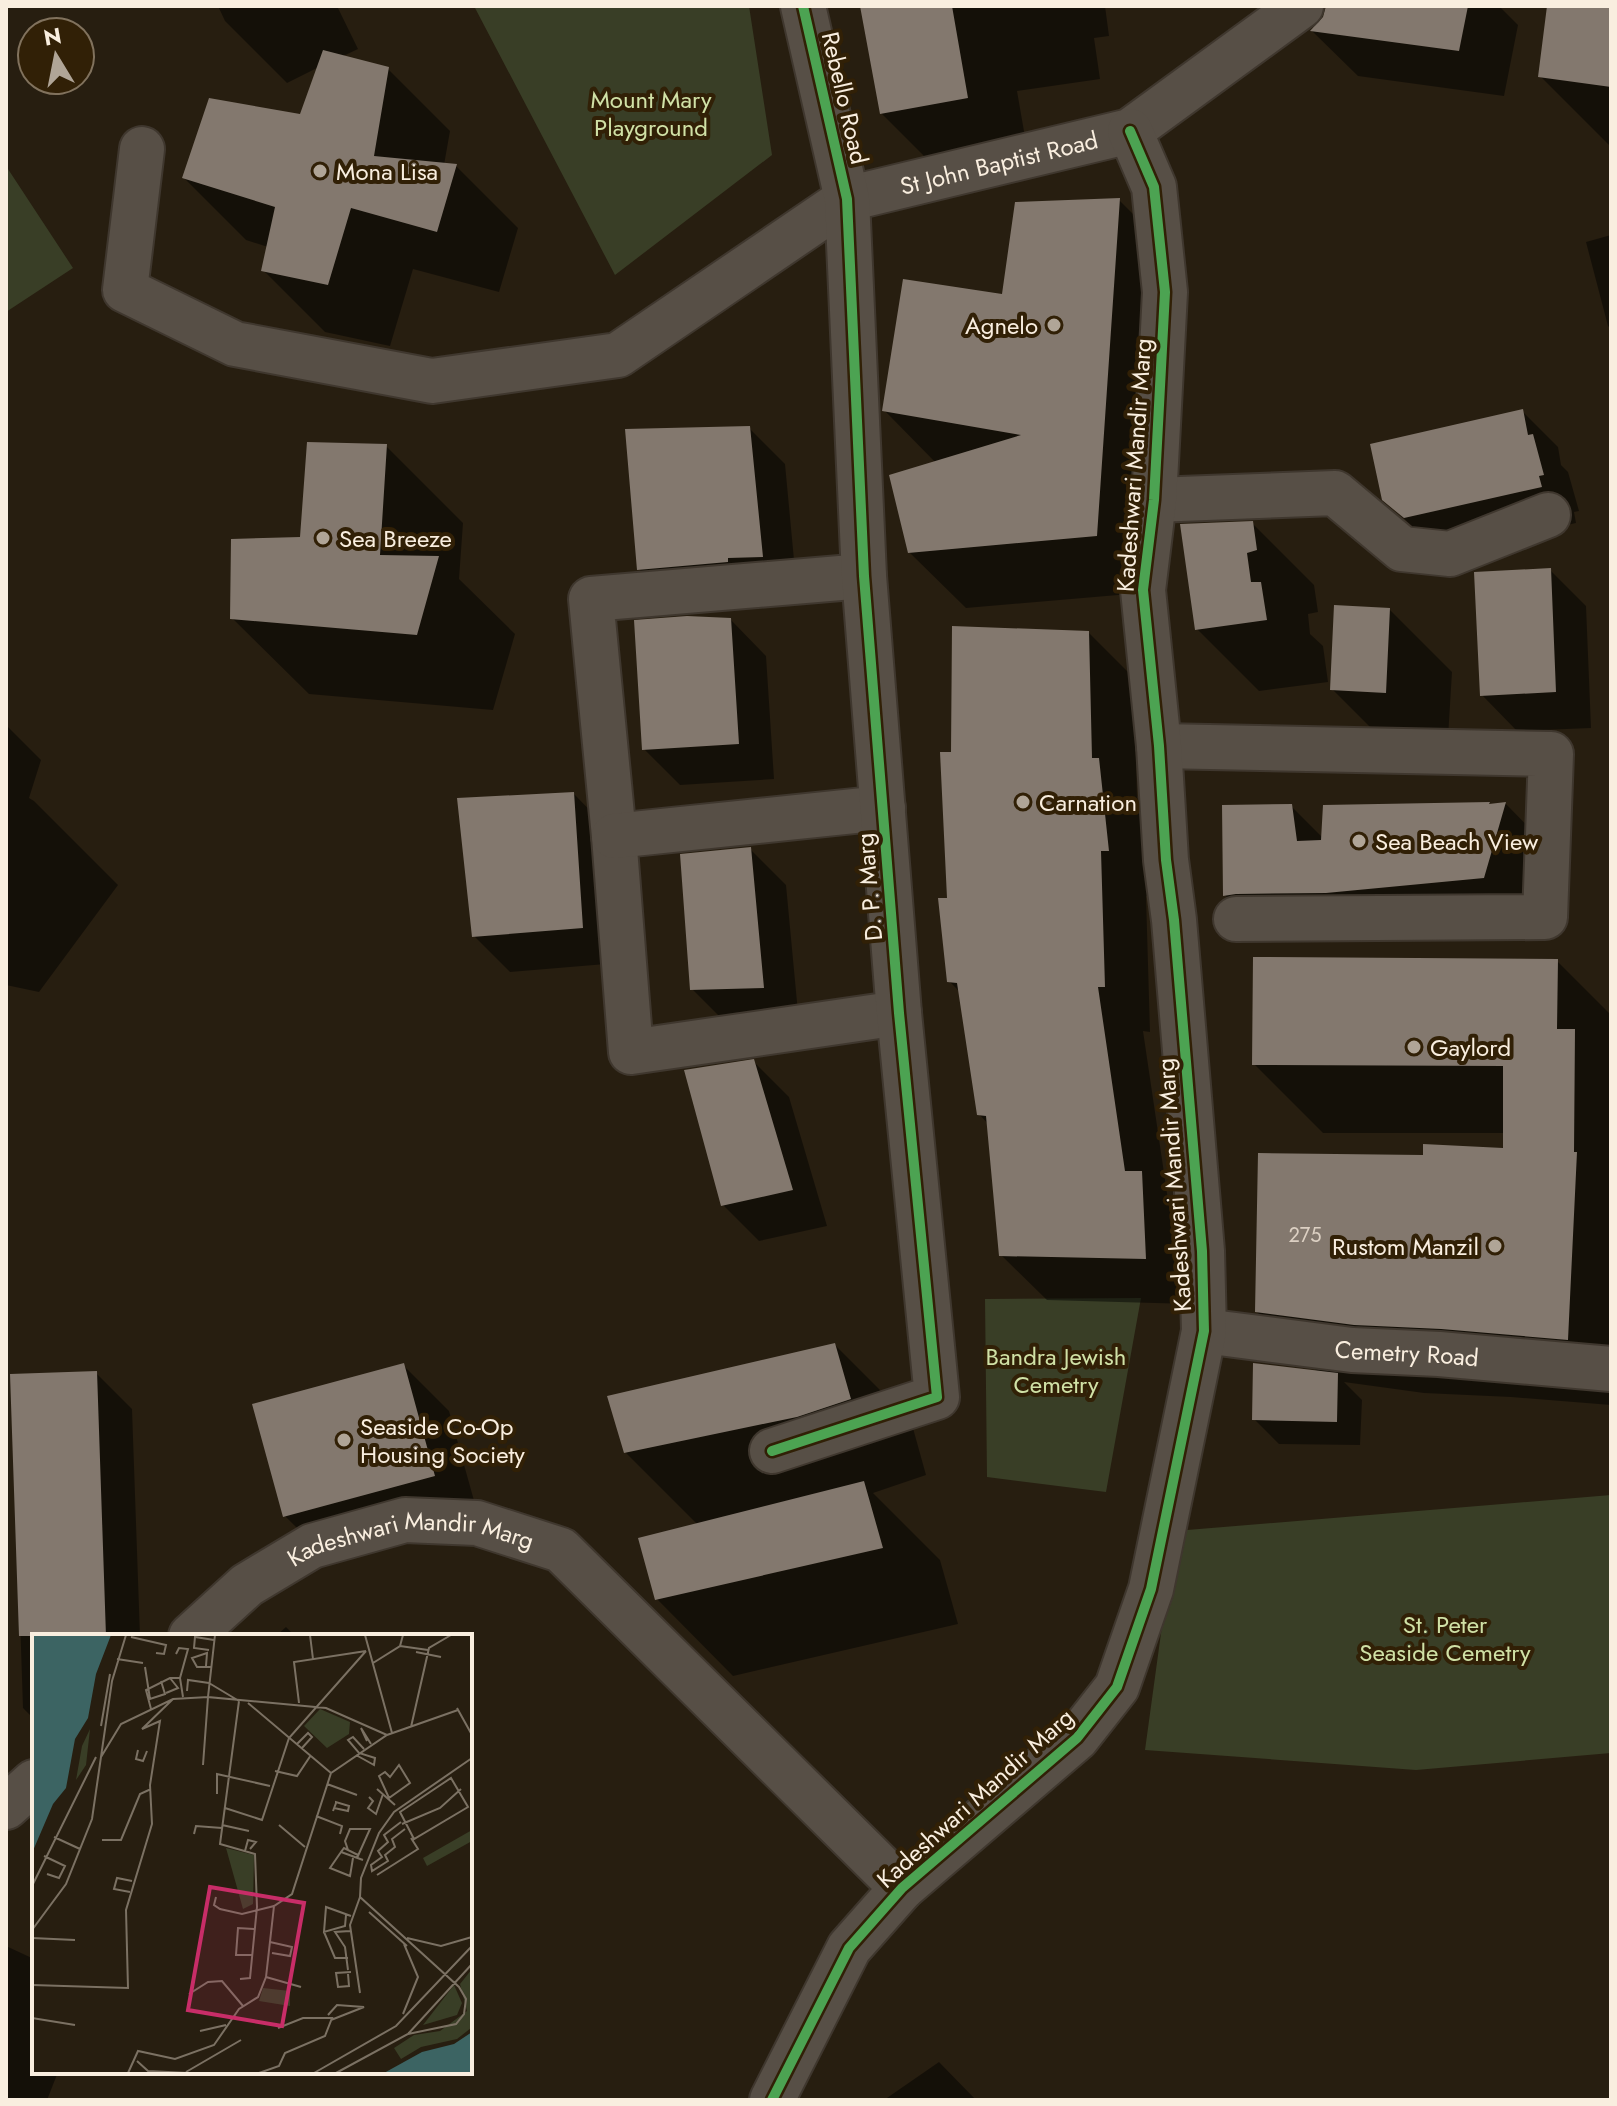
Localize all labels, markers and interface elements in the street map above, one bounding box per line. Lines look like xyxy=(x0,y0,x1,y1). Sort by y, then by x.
north arrow xyxy=(16,16,96,96)
text: N xyxy=(41,19,64,54)
street label: Rebello Road xyxy=(813,28,877,168)
park label: Mount Mary Playground xyxy=(590,82,712,145)
street label: St John Baptist Road xyxy=(896,122,1101,203)
place label: Mona Lisa xyxy=(336,154,438,189)
marker: Mona Lisa xyxy=(311,162,329,180)
place label: Agnelo xyxy=(965,308,1038,343)
marker: Agnelo xyxy=(1045,316,1063,334)
street label: Kadeshwari Mandir Marg xyxy=(1108,337,1160,593)
place label: Sea Breeze xyxy=(339,521,452,556)
marker: Sea Breeze xyxy=(314,529,332,547)
place label: Carnation xyxy=(1039,785,1137,820)
marker: Carnation xyxy=(1014,793,1032,811)
place label: Sea Beach View xyxy=(1375,824,1539,859)
street label: D. P. Marg xyxy=(847,831,891,943)
marker: Sea Beach View xyxy=(1350,832,1368,850)
place label: Gaylord xyxy=(1430,1030,1511,1065)
marker: Gaylord xyxy=(1405,1038,1423,1056)
street label: Kadeshwari Mandir Marg xyxy=(1148,1057,1200,1313)
house number: 275 xyxy=(1288,1221,1322,1250)
place label: Rustom Manzil xyxy=(1332,1229,1479,1264)
marker: Rustom Manzil xyxy=(1486,1237,1504,1255)
street label: Cemetry Road xyxy=(1333,1330,1480,1375)
park label: Bandra Jewish Cemetry xyxy=(986,1339,1126,1402)
place label: Seaside Co-Op Housing Society xyxy=(360,1409,525,1472)
marker: Seaside Co-Op Housing Society xyxy=(335,1431,353,1449)
street label: Kadeshwari Mandir Marg xyxy=(280,1502,539,1575)
park label: St. Peter Seaside Cemetry xyxy=(1359,1607,1531,1670)
inset map xyxy=(32,1634,472,2074)
street label: Kadeshwari Mandir Marg xyxy=(869,1700,1081,1896)

